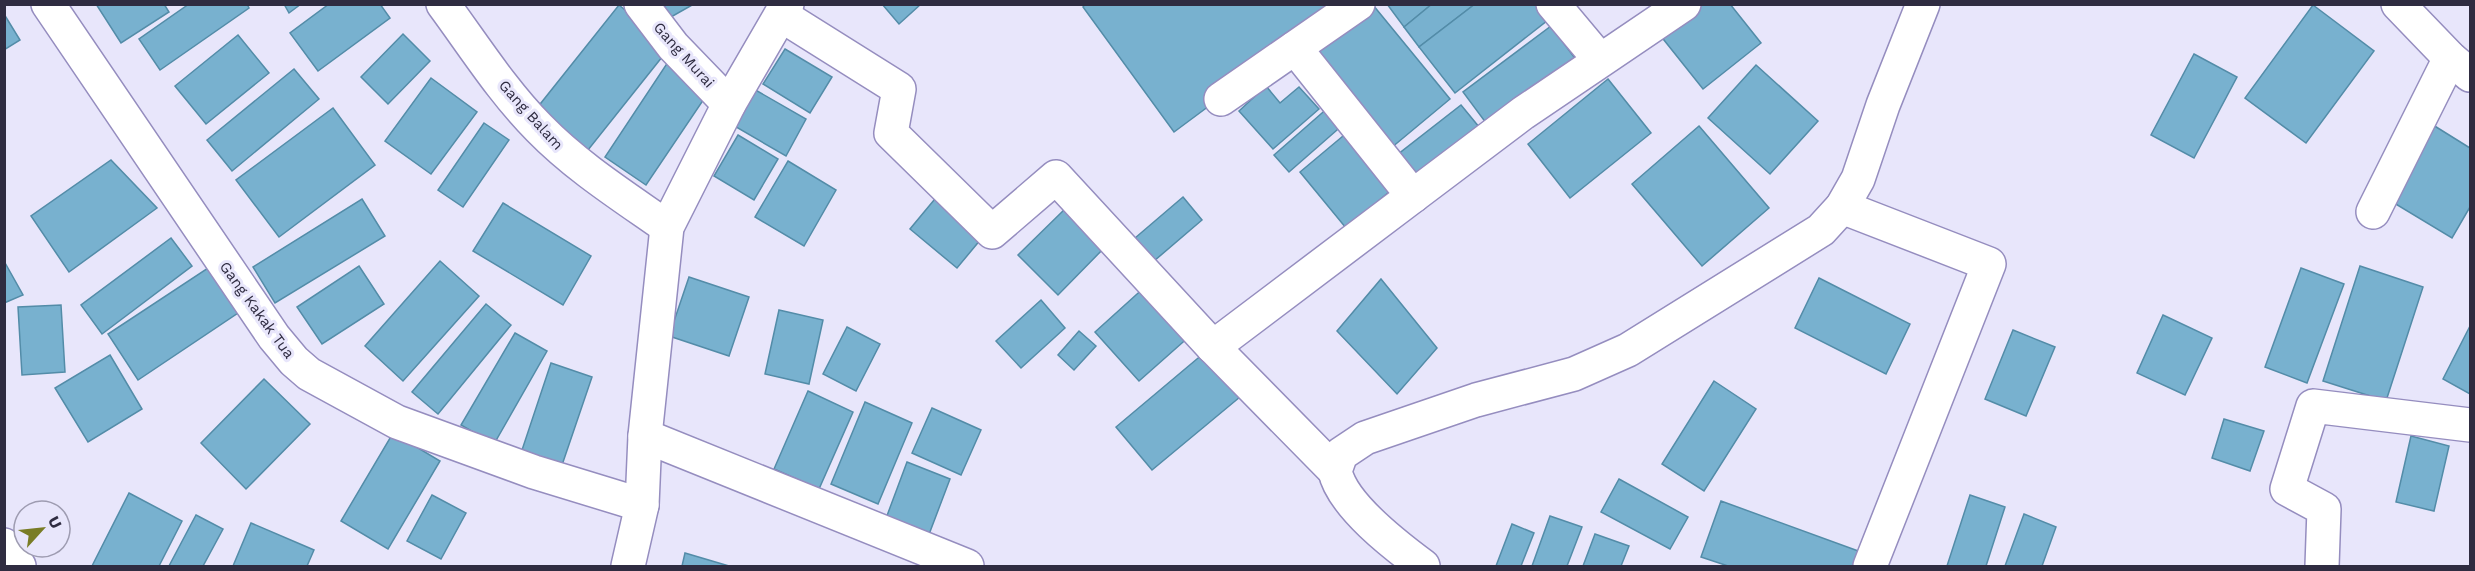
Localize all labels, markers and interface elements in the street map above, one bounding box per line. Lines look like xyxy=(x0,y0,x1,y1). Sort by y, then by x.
street label: Gang Murai xyxy=(650,18,718,92)
street label: Gang Balam xyxy=(495,77,567,153)
street label: Gang Kakak Tua xyxy=(216,258,298,362)
north arrow xyxy=(12,499,72,559)
text: U xyxy=(44,513,66,532)

